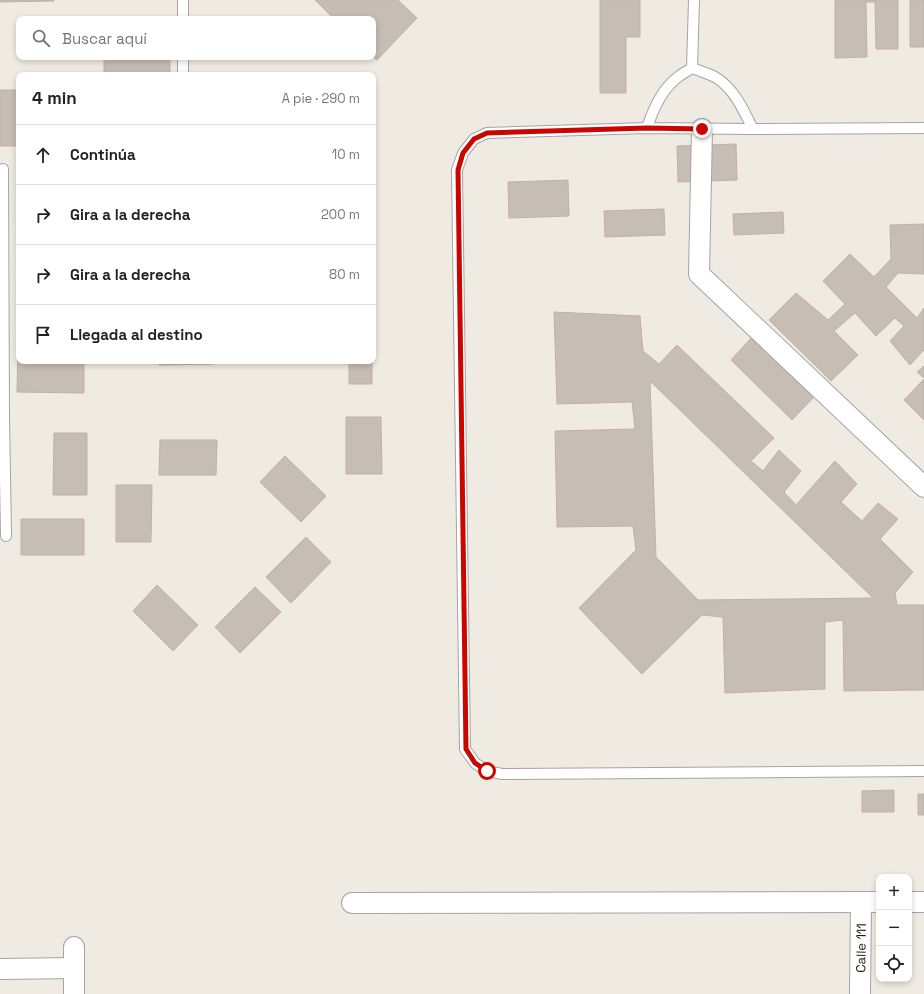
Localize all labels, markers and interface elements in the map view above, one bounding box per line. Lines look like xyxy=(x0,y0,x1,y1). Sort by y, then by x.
search box xyxy=(16,16,376,60)
icon: search xyxy=(30,27,52,49)
text: Buscar aquí xyxy=(62,29,147,48)
text: 4 min xyxy=(32,87,77,109)
text: A pie · 290 m xyxy=(282,90,360,107)
route end xyxy=(693,120,711,138)
icon: ahead xyxy=(32,144,54,166)
text: Continúa xyxy=(70,145,136,164)
text: 10 m xyxy=(332,146,360,163)
icon: right xyxy=(32,204,54,226)
text: Gira a la derecha xyxy=(70,205,190,224)
text: 200 m xyxy=(321,206,360,223)
icon: right xyxy=(32,264,54,286)
text: Gira a la derecha xyxy=(70,265,190,284)
text: 80 m xyxy=(329,266,360,283)
icon: arrive xyxy=(32,324,54,346)
text: Llegada al destino xyxy=(70,325,203,344)
route start xyxy=(478,762,496,780)
map controls xyxy=(876,874,912,982)
button: + xyxy=(876,874,912,910)
button: − xyxy=(876,910,912,946)
street label: Calle 111 xyxy=(852,923,869,973)
button: locate xyxy=(876,946,912,982)

